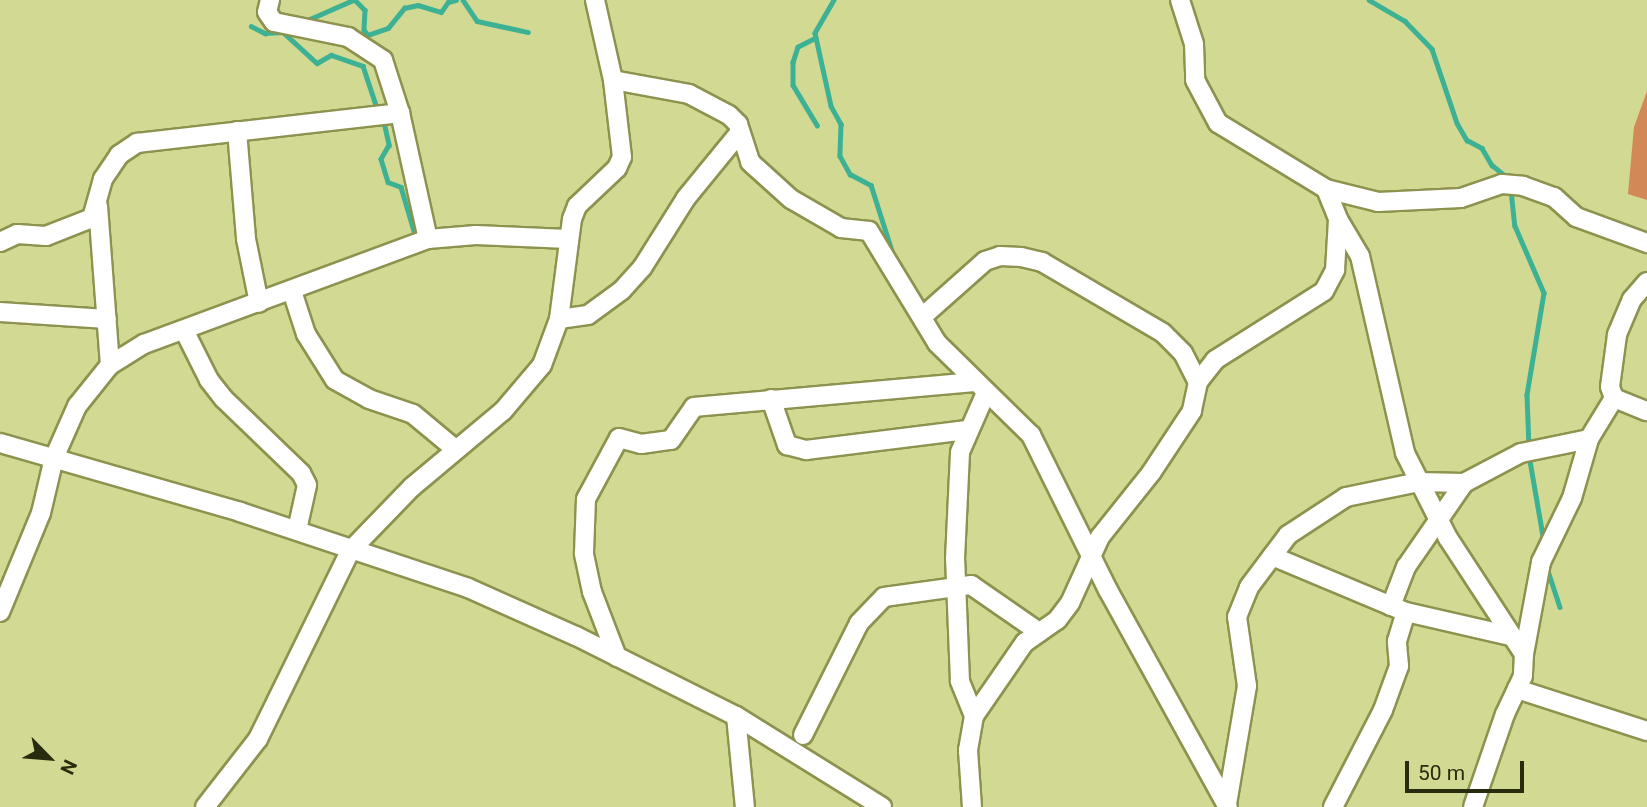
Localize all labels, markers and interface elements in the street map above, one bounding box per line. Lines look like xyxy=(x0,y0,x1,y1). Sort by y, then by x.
north arrow xyxy=(14,723,84,793)
scale bar xyxy=(1409,748,1528,792)
text: N xyxy=(55,756,82,778)
text: 50 m xyxy=(1418,761,1465,785)

